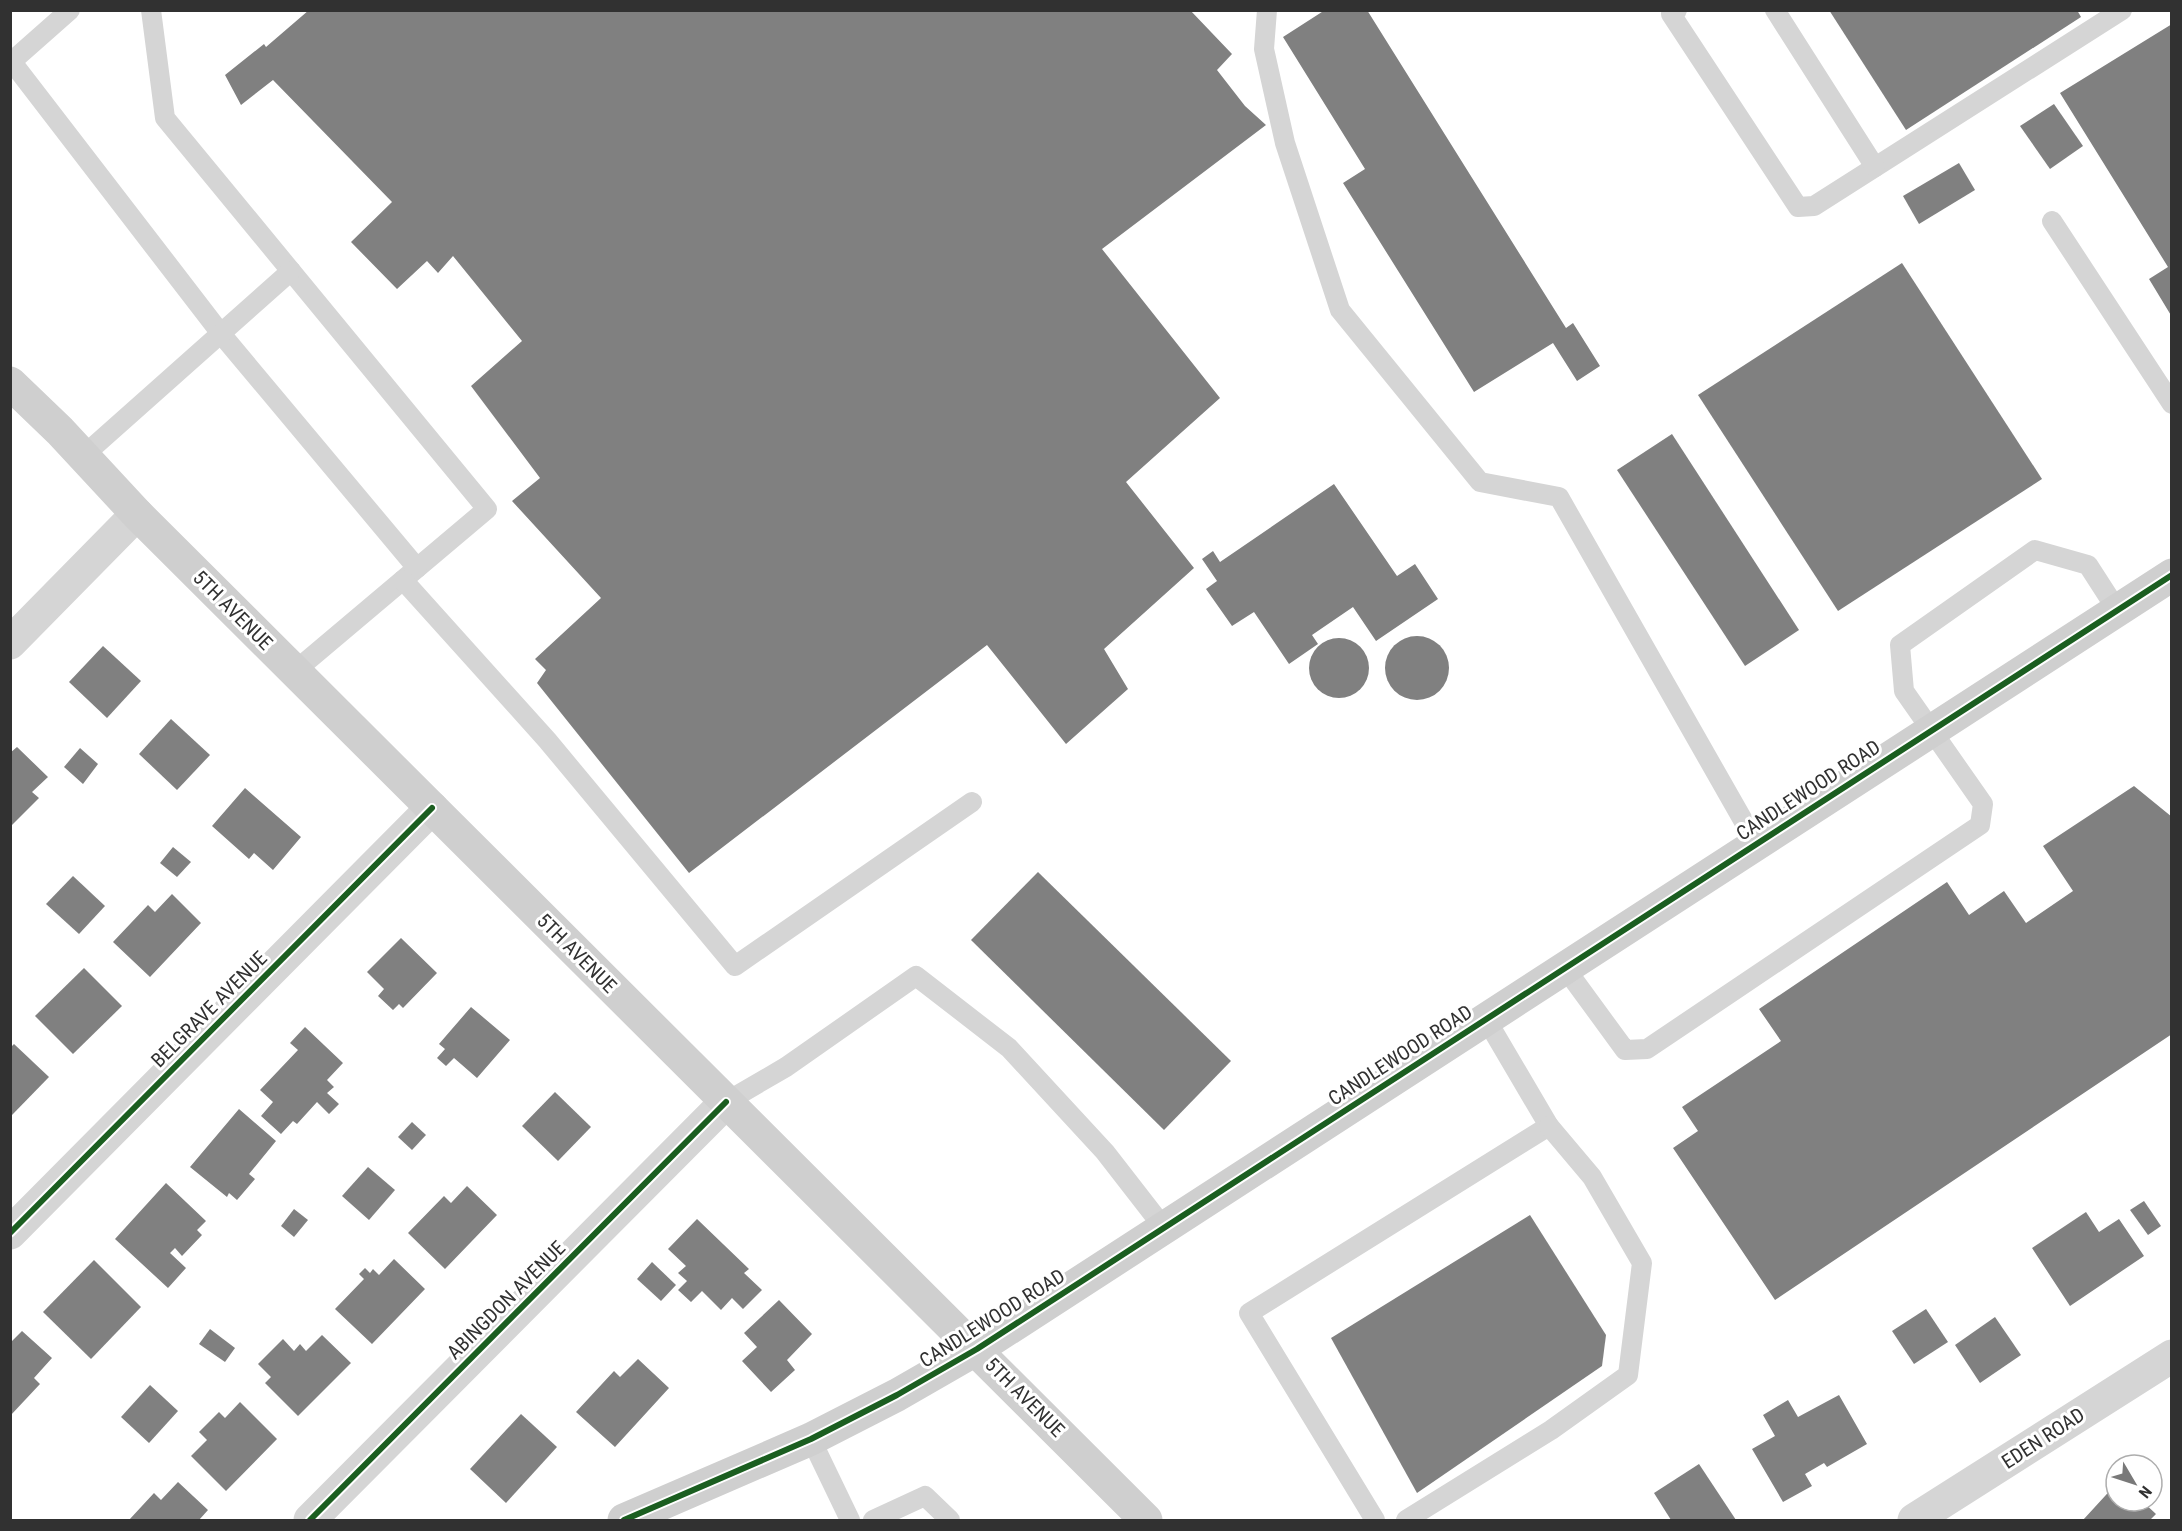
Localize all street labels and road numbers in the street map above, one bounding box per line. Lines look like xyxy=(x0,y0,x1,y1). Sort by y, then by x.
street label: 5TH AVENUE xyxy=(188,565,278,655)
street label: CANDLEWOOD ROAD xyxy=(1732,735,1884,845)
street label: 5TH AVENUE xyxy=(532,908,622,998)
street label: BELGRAVE AVENUE xyxy=(146,946,272,1072)
street label: CANDLEWOOD ROAD xyxy=(1324,1000,1476,1110)
street label: ABINGDON AVENUE xyxy=(442,1236,570,1364)
street label: CANDLEWOOD ROAD xyxy=(915,1264,1069,1372)
street label: 5TH AVENUE xyxy=(980,1352,1070,1442)
street label: EDEN ROAD xyxy=(1997,1402,2089,1474)

